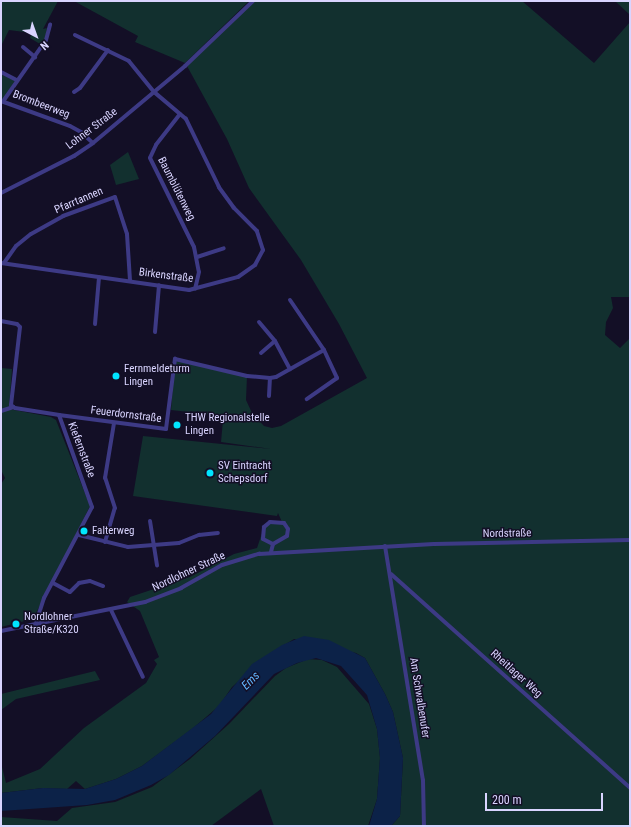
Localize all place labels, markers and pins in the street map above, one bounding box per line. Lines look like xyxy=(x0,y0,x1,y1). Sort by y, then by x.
place label: Fernmeldeturm Lingen xyxy=(124,363,190,389)
marker: Fernmeldeturm Lingen xyxy=(111,371,121,381)
place label: THW Regionalstelle Lingen xyxy=(185,412,270,438)
marker: THW Regionalstelle Lingen xyxy=(172,420,182,430)
place label: SV Eintracht Schepsdorf xyxy=(218,460,271,486)
marker: SV Eintracht Schepsdorf xyxy=(205,468,215,478)
place label: Falterweg xyxy=(92,524,134,538)
marker: Falterweg xyxy=(79,526,89,536)
place label: Nordlohner Straße/K320 xyxy=(24,611,79,637)
marker: Nordlohner Straße/K320 xyxy=(11,619,21,629)

